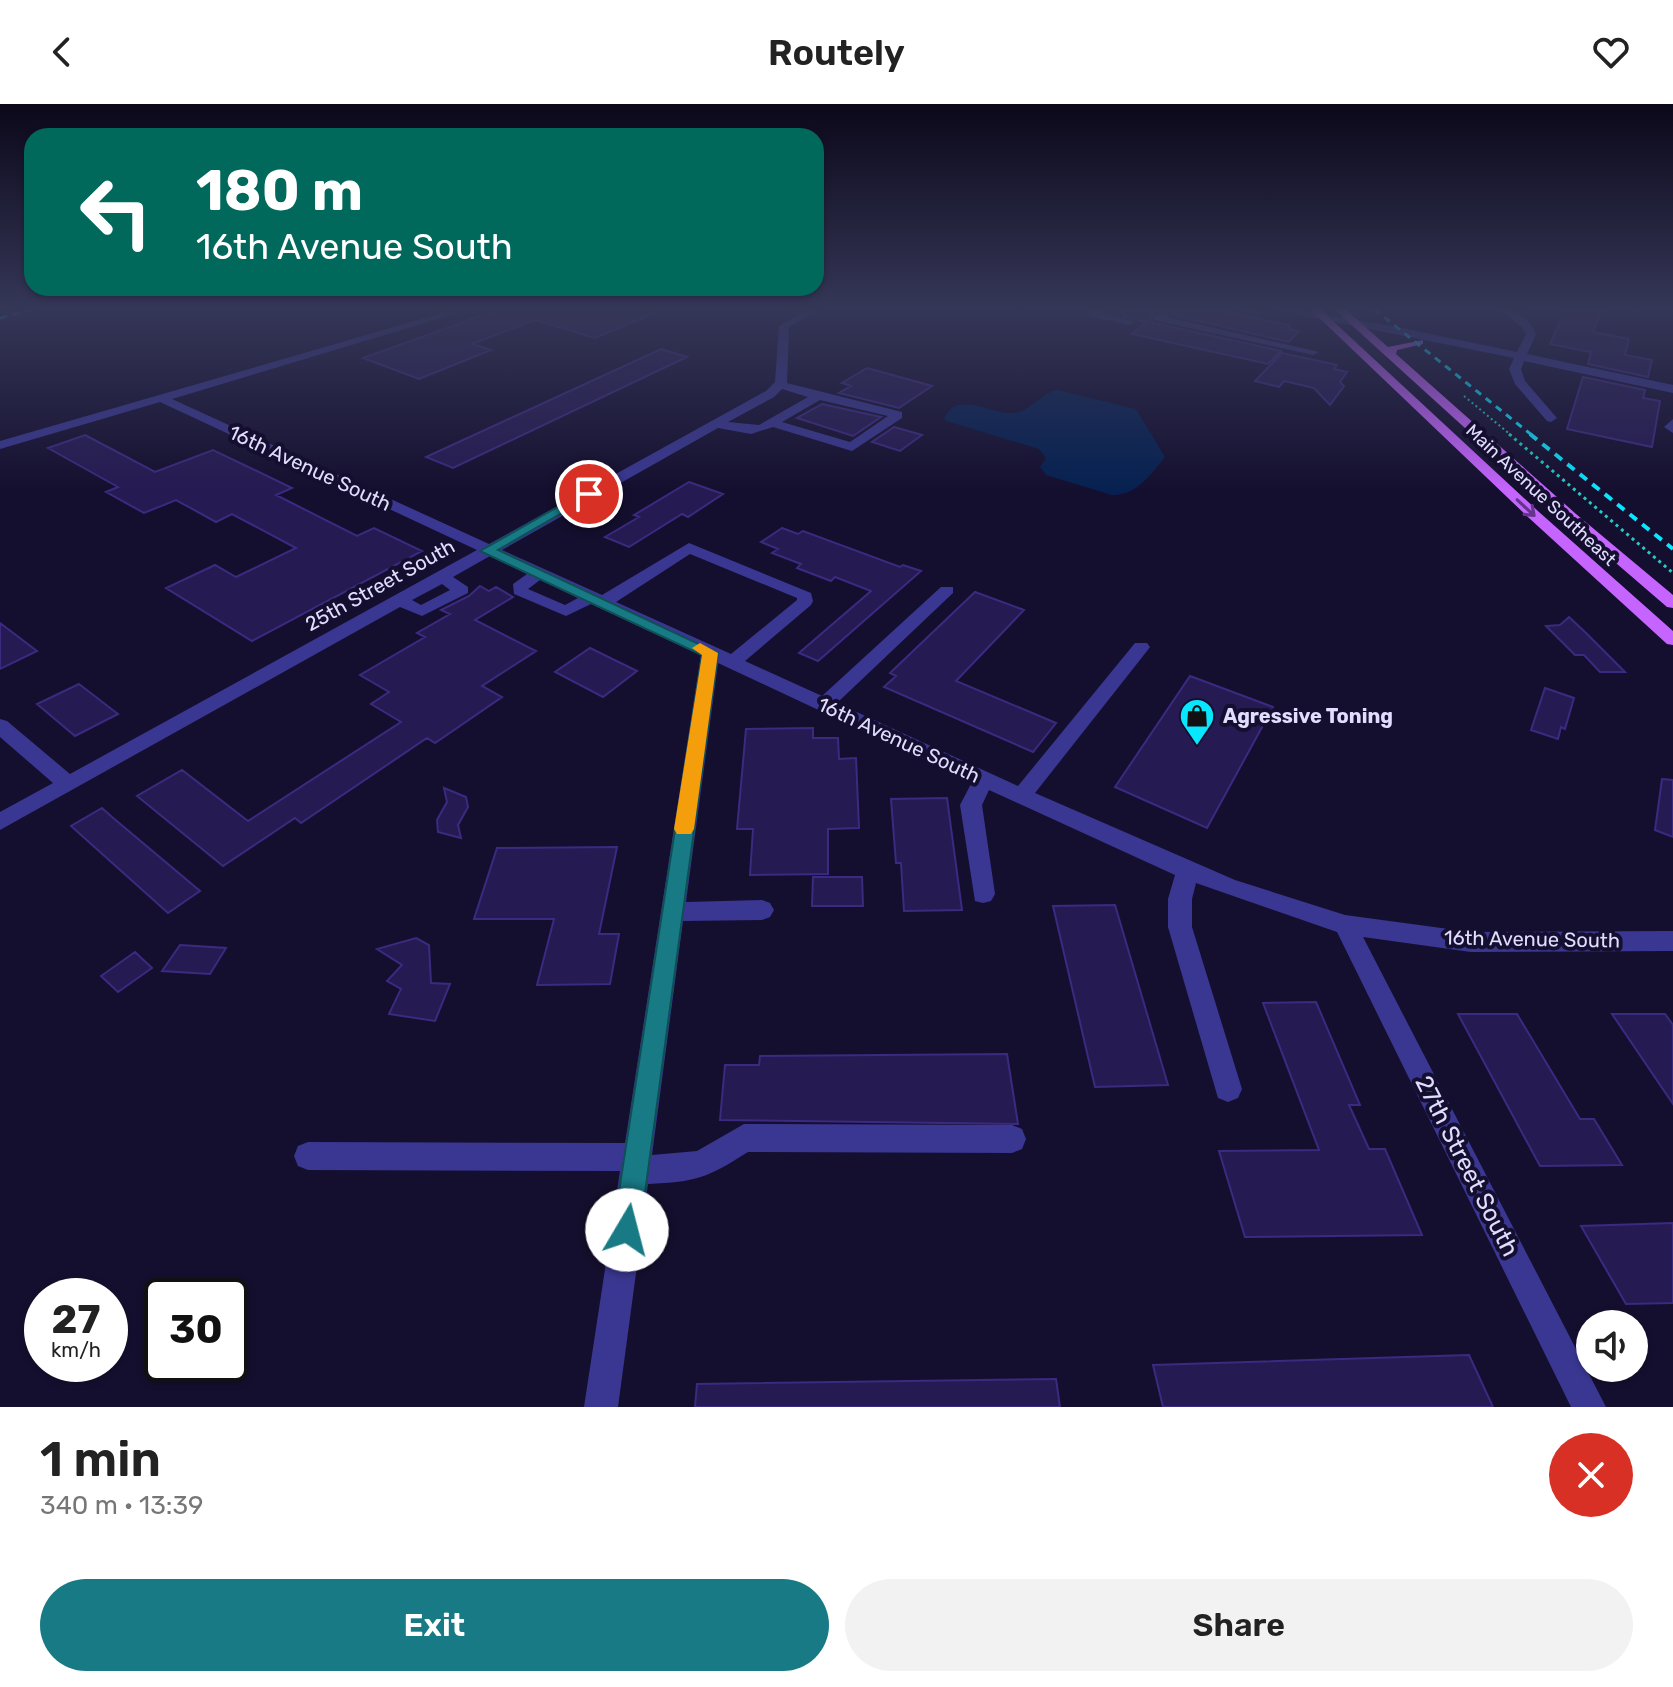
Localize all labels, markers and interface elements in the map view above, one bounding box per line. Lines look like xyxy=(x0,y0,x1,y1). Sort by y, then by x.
icon: back xyxy=(40,30,84,74)
icon: heart xyxy=(1589,30,1633,74)
text: Routely xyxy=(768,31,905,74)
text: 180 m xyxy=(196,158,363,224)
icon: left xyxy=(64,160,168,264)
text: 16th Avenue South xyxy=(196,225,513,268)
street label: 16th Avenue South xyxy=(225,420,395,516)
street label: Main Avenue Southeast xyxy=(1461,420,1621,570)
pin xyxy=(555,460,623,528)
icon: arrive xyxy=(567,472,611,516)
one-way arrow xyxy=(1516,498,1536,517)
street label: 25th Street South xyxy=(301,534,459,636)
street label: 16th Avenue South xyxy=(814,692,984,788)
shop icon: Agressive Toning xyxy=(1178,697,1216,747)
place label: Agressive Toning xyxy=(1223,704,1393,728)
street label: 16th Avenue South xyxy=(1444,925,1620,953)
street label: 27th Street South xyxy=(1409,1071,1525,1261)
position arrow xyxy=(585,1188,669,1272)
speed limit sign: 30 xyxy=(144,1278,248,1382)
text: 27 xyxy=(52,1296,100,1343)
map controls xyxy=(1576,1310,1648,1382)
button: sound xyxy=(1576,1310,1648,1382)
text: km/h xyxy=(51,1338,101,1362)
text: 1 min xyxy=(40,1431,161,1488)
button: close xyxy=(1549,1433,1633,1517)
text: 340 m · 13:39 xyxy=(40,1490,204,1521)
button: Exit xyxy=(40,1579,829,1671)
button: Share xyxy=(845,1579,1633,1671)

